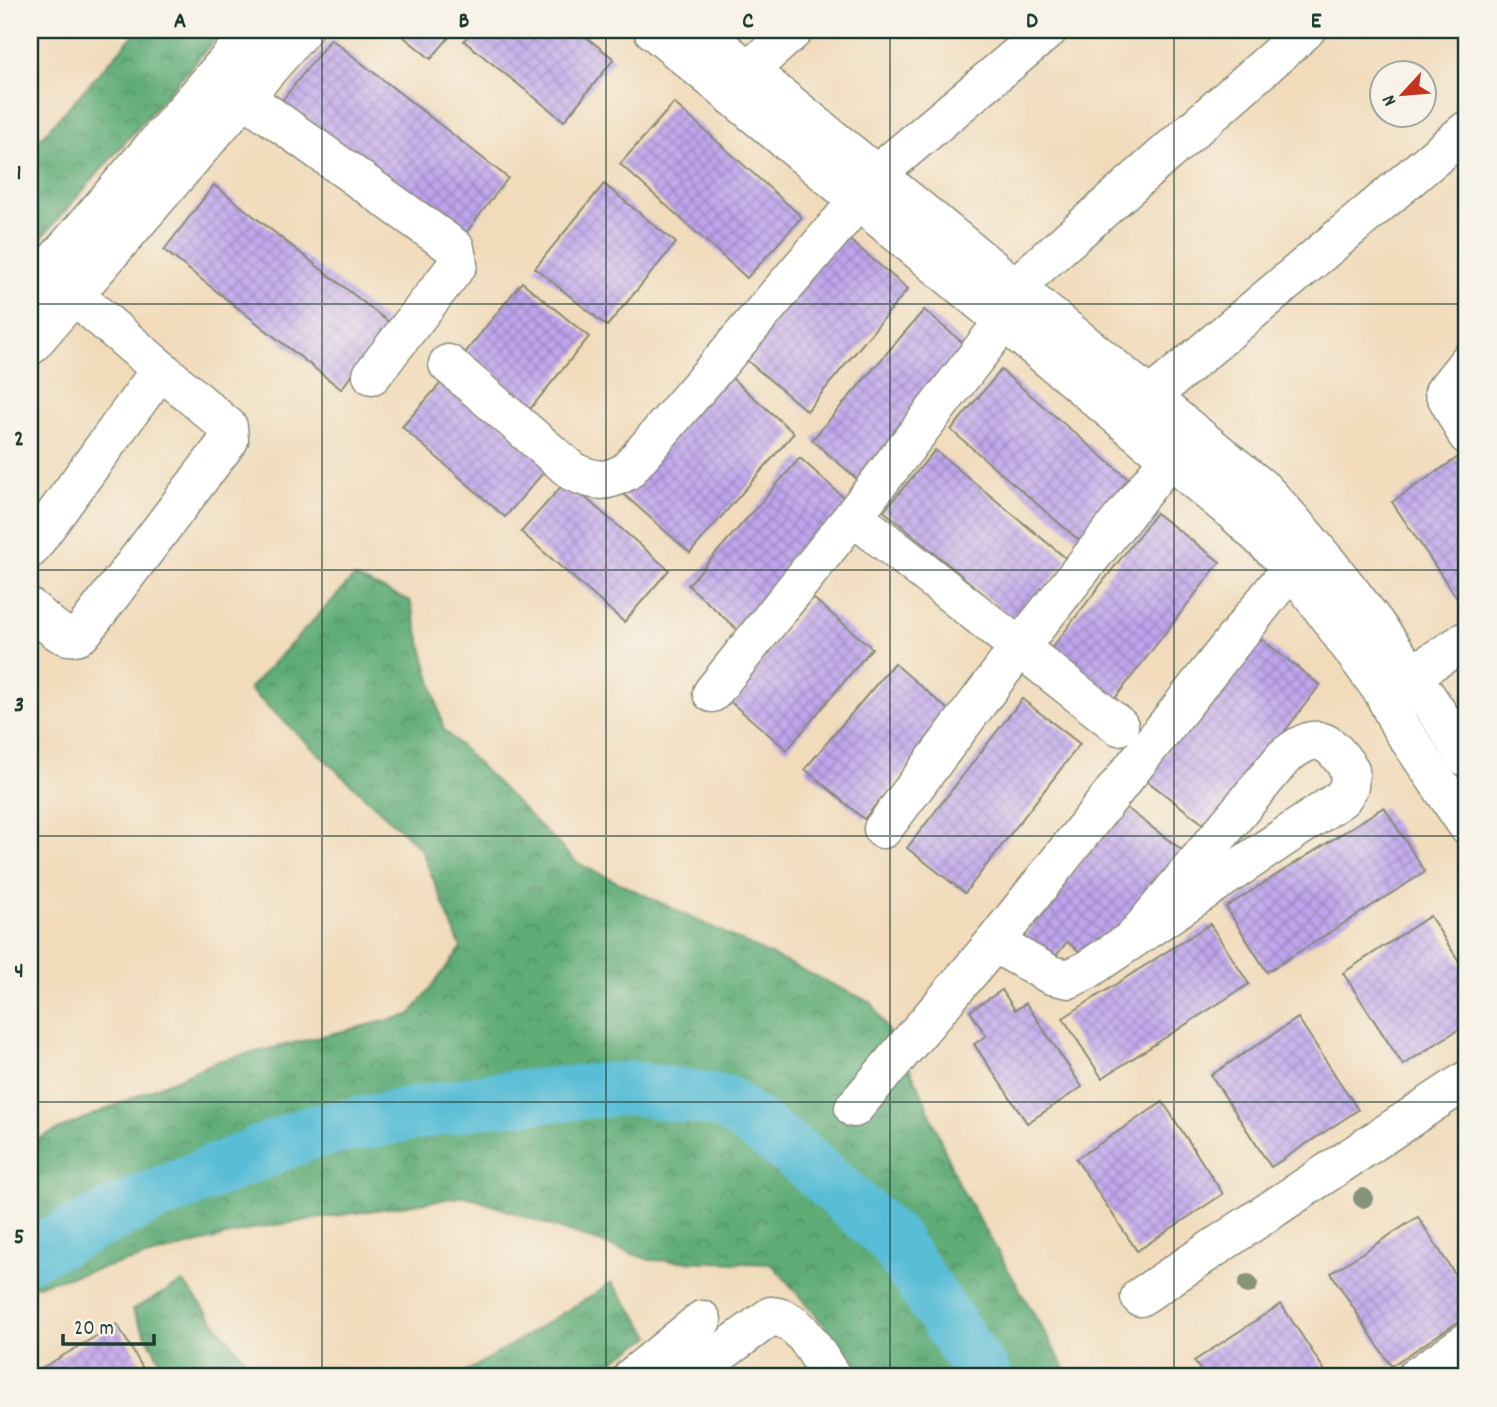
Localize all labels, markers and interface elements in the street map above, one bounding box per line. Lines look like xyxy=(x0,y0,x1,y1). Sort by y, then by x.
text: A xyxy=(174,6,186,39)
text: B xyxy=(459,6,470,39)
text: C xyxy=(742,6,754,39)
text: D xyxy=(1026,6,1038,39)
text: E xyxy=(1311,6,1322,39)
north arrow xyxy=(1368,60,1438,130)
text: N xyxy=(1377,90,1405,110)
text: 1 xyxy=(16,158,22,191)
text: 2 xyxy=(14,424,24,457)
text: 3 xyxy=(14,690,24,723)
text: 4 xyxy=(14,956,24,989)
text: 5 xyxy=(14,1222,24,1255)
scale bar xyxy=(63,1302,154,1346)
text: 20 m xyxy=(74,1315,114,1345)

